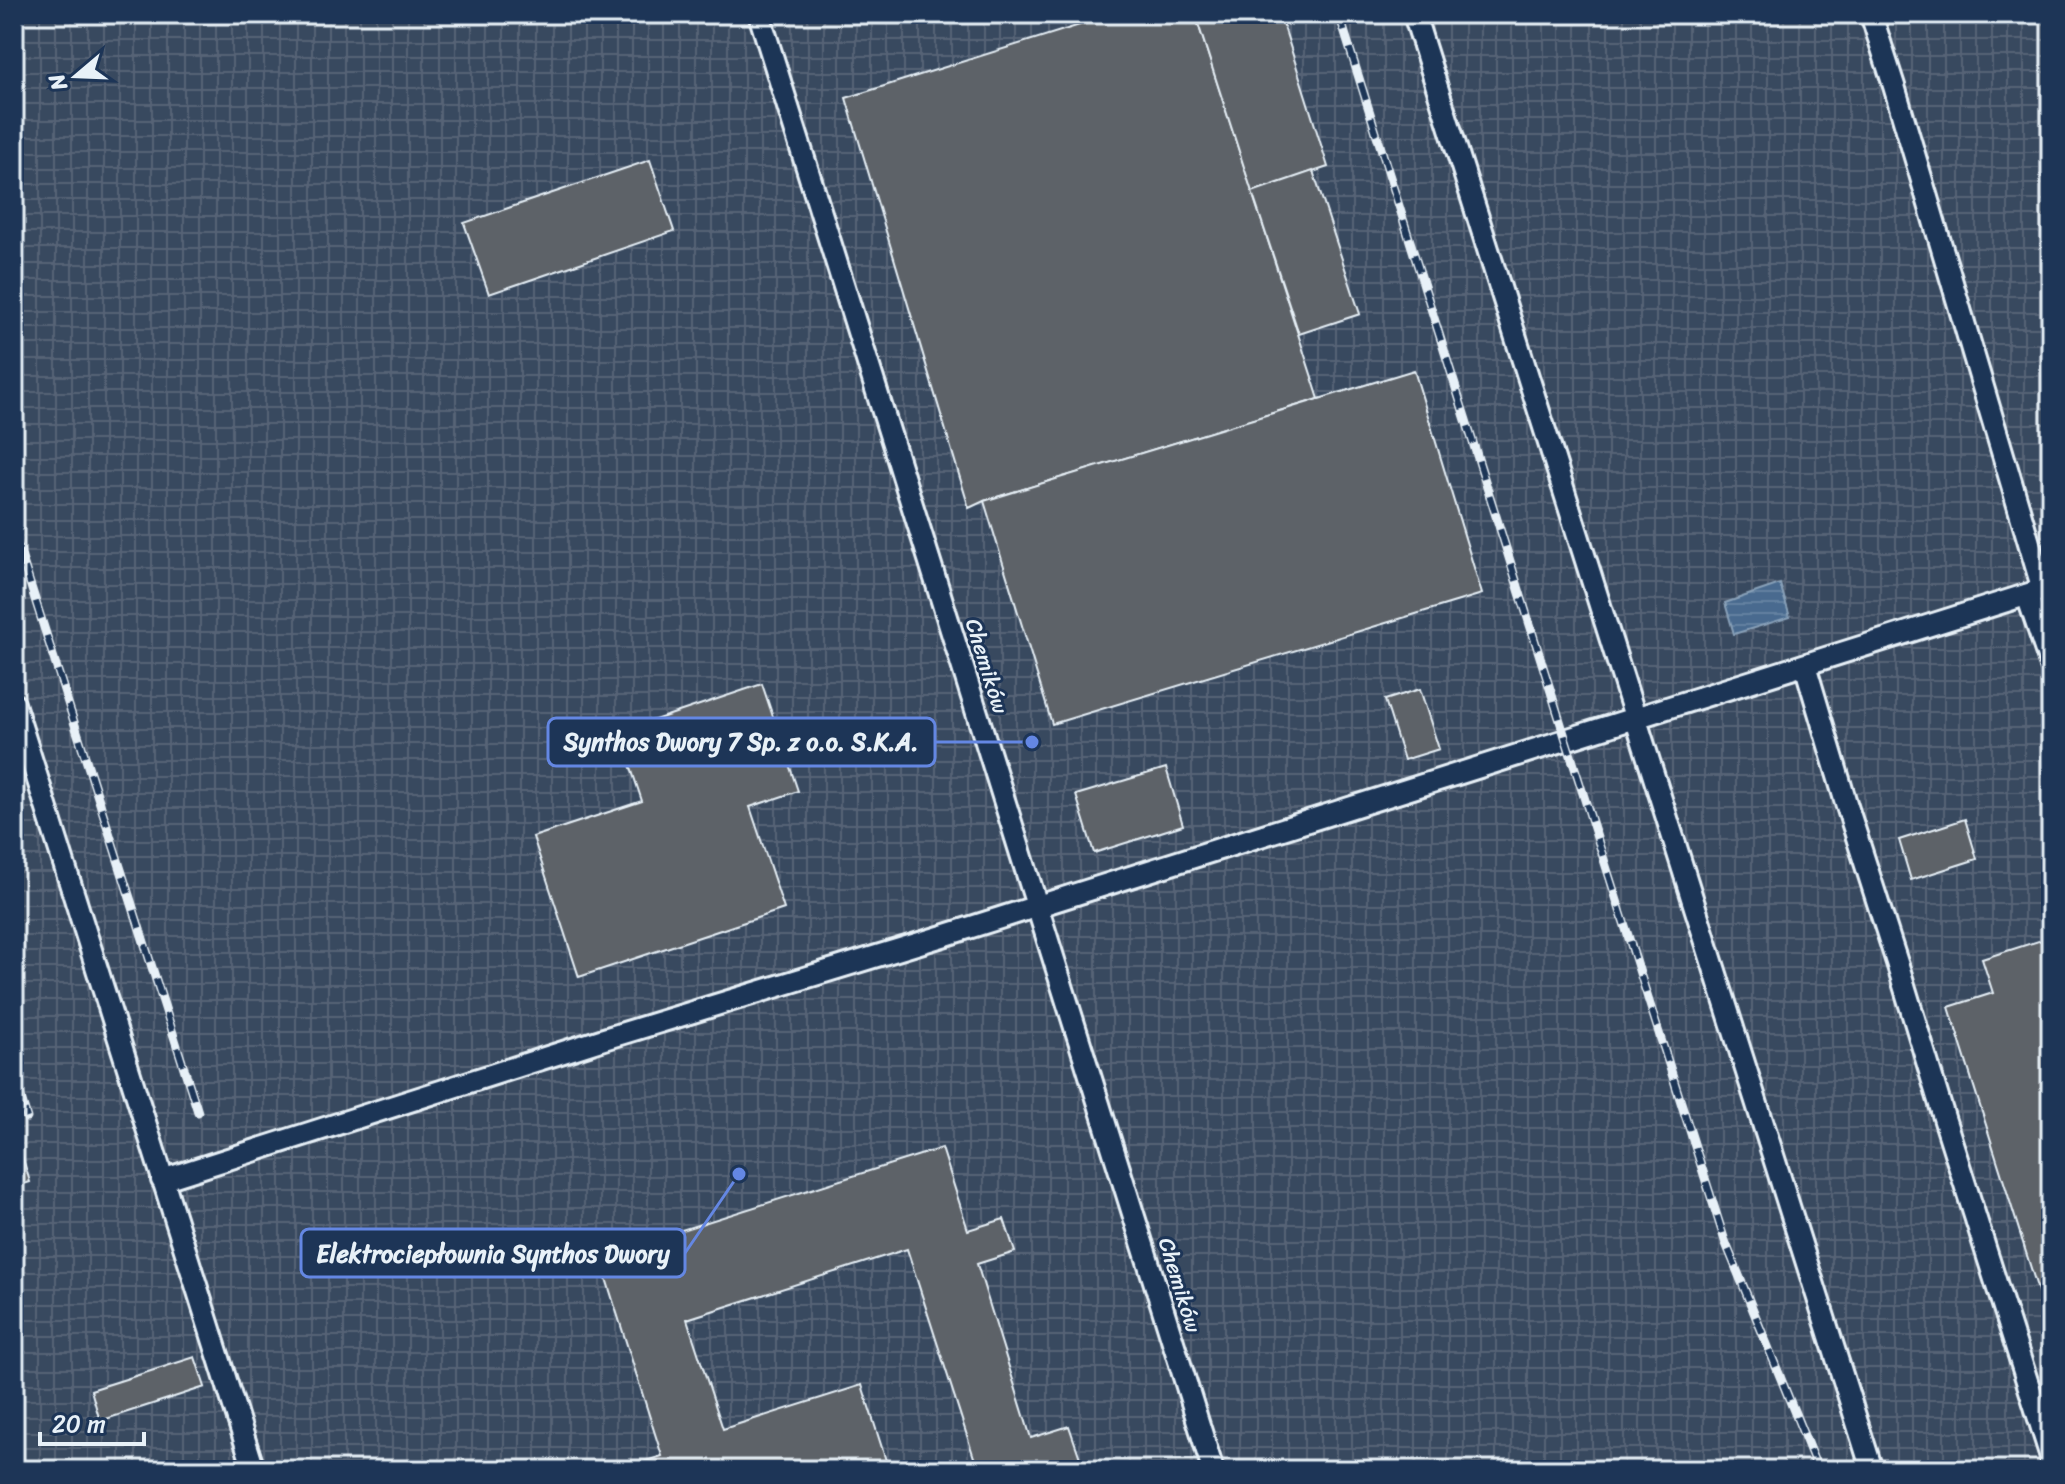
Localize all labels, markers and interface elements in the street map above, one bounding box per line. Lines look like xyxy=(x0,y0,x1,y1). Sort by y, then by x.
north arrow xyxy=(36,36,116,116)
text: N xyxy=(36,68,79,97)
street label: Chemików xyxy=(954,614,1020,719)
callout: Synthos Dwory 7 Sp. z o.o. S.K.A. xyxy=(548,718,935,766)
text: Synthos Dwory 7 Sp. z o.o. S.K.A. xyxy=(563,721,918,763)
callout: Elektrociepłownia Synthos Dwory xyxy=(301,1229,685,1277)
text: Elektrociepłownia Synthos Dwory xyxy=(316,1233,670,1275)
street label: Chemików xyxy=(1147,1233,1213,1338)
scale bar xyxy=(40,1396,144,1446)
text: 20 m xyxy=(52,1403,106,1445)

